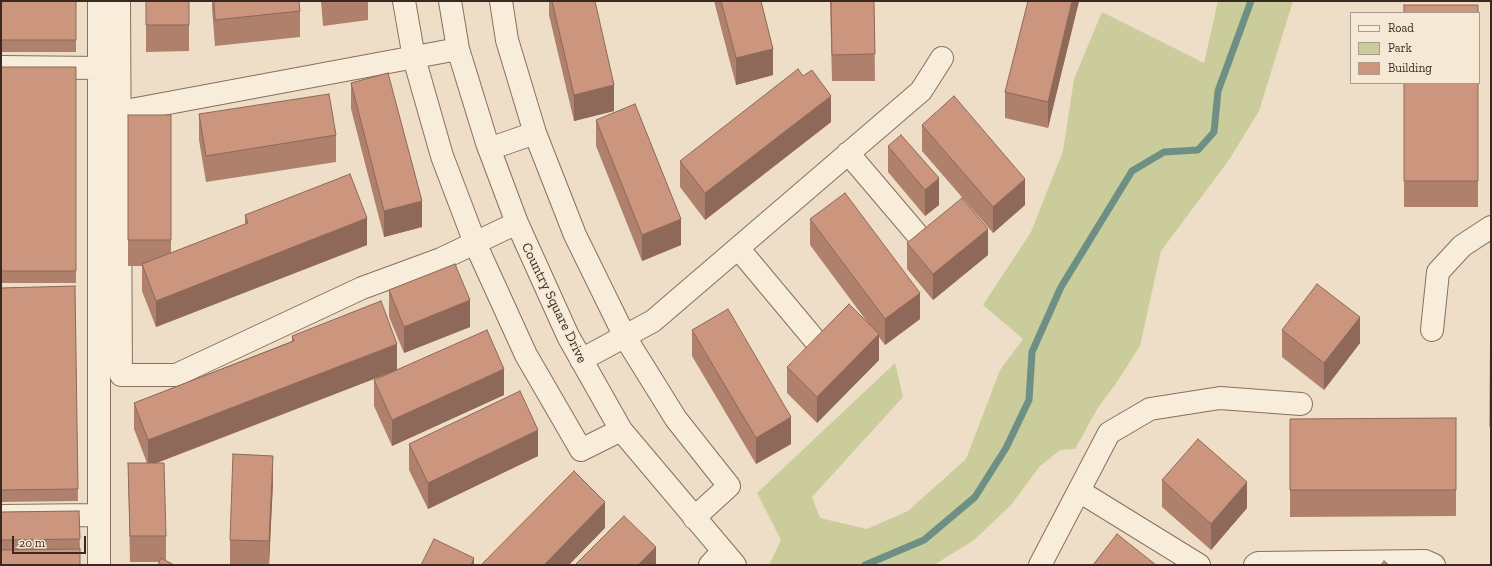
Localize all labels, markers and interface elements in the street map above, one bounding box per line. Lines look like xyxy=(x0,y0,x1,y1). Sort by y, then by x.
legend xyxy=(1350,12,1480,84)
text: Road xyxy=(1388,21,1414,35)
text: Park xyxy=(1388,41,1412,55)
text: Building xyxy=(1388,61,1432,75)
street label: Country Square Drive xyxy=(518,240,590,366)
scale bar xyxy=(14,528,88,554)
text: 20 m xyxy=(19,536,45,550)

